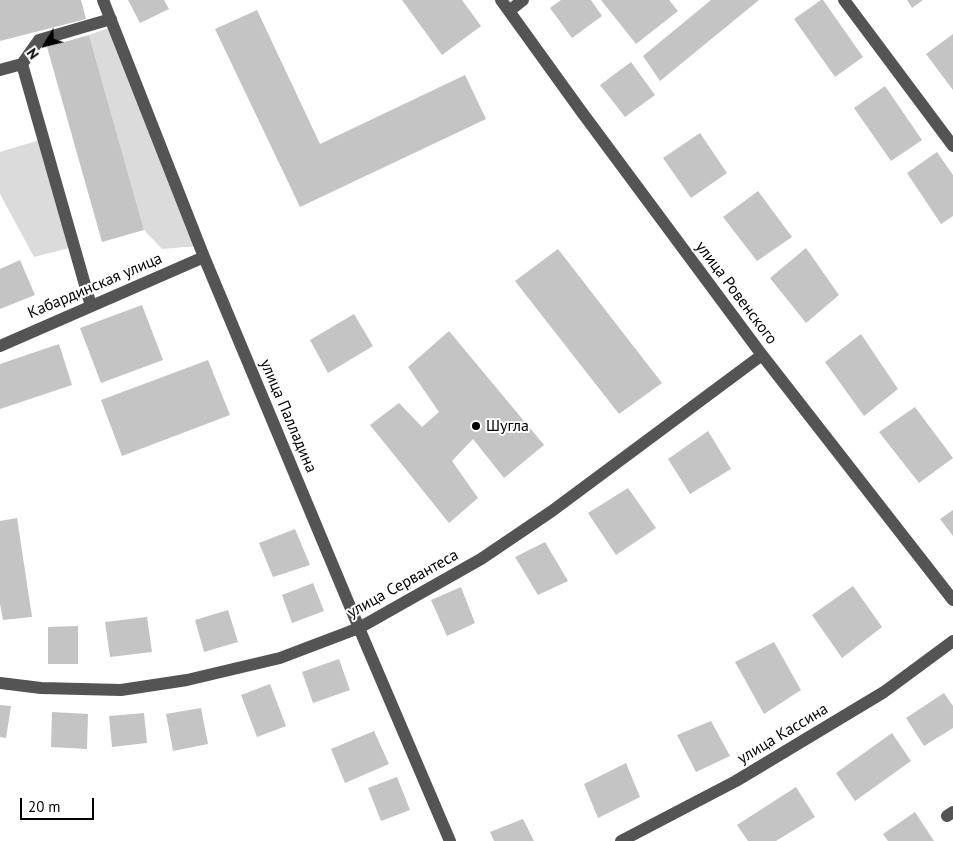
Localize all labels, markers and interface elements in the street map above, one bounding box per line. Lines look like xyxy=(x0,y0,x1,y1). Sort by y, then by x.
north arrow xyxy=(20,20,70,70)
text: N xyxy=(23,45,43,63)
street label: улица Ровенского xyxy=(691,238,781,348)
street label: Кабардинская улица xyxy=(25,249,165,323)
street label: улица Палладина xyxy=(255,356,321,476)
place label: Шугла xyxy=(486,416,529,436)
marker: Шугла xyxy=(470,420,482,432)
street label: улица Сервантеса xyxy=(344,546,462,622)
street label: улица Кассина xyxy=(734,699,832,769)
scale bar xyxy=(22,788,96,820)
text: 20 m xyxy=(28,797,61,816)

